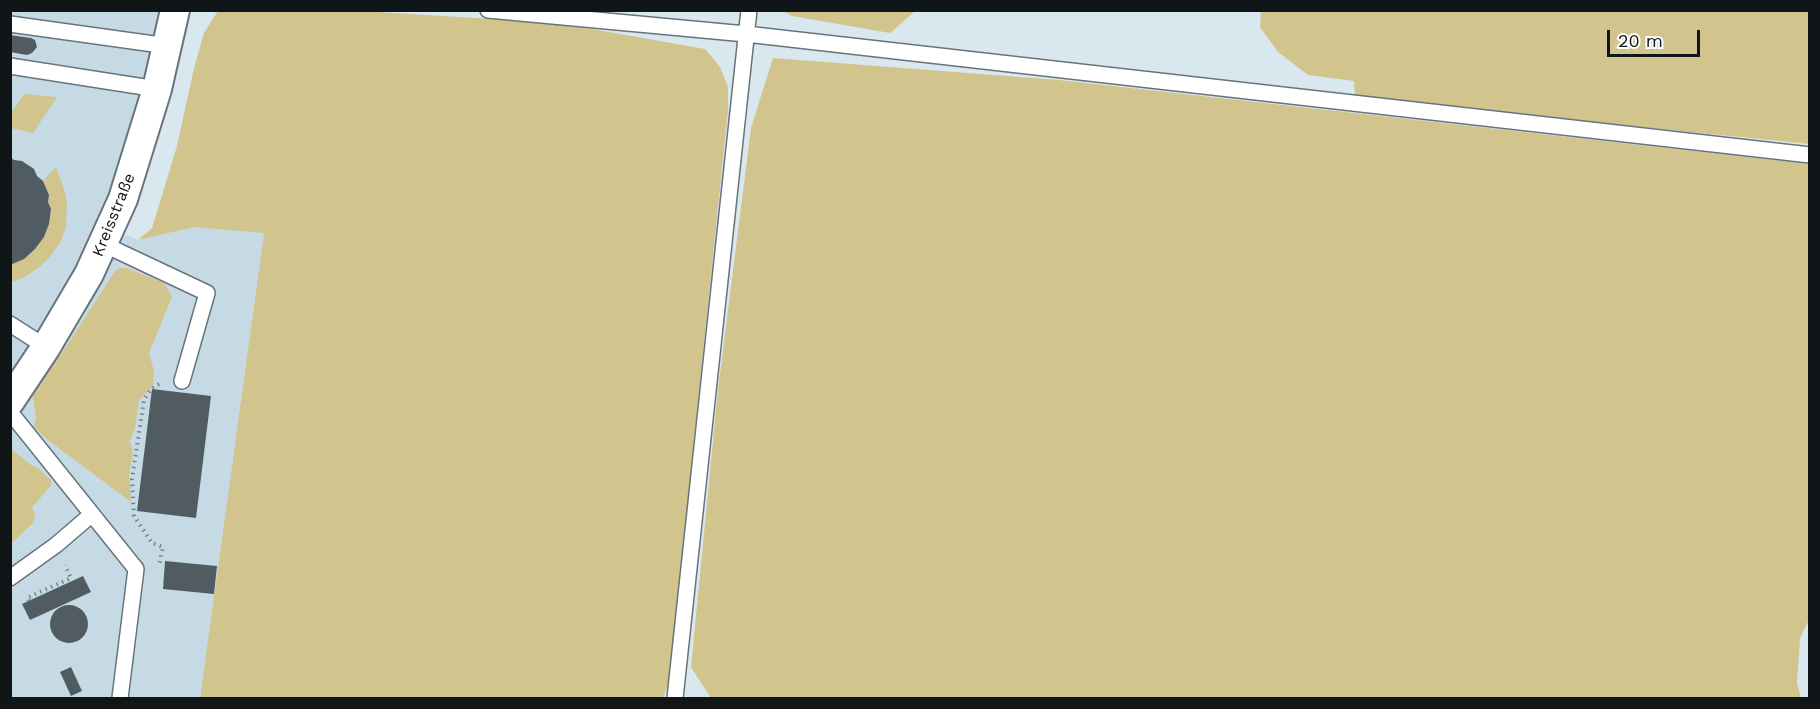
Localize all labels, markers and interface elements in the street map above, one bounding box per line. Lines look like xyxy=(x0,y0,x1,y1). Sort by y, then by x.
scale bar xyxy=(1610,18,1703,56)
text: 20 m xyxy=(1618,30,1663,51)
street label: Kreisstraße xyxy=(89,170,139,260)

